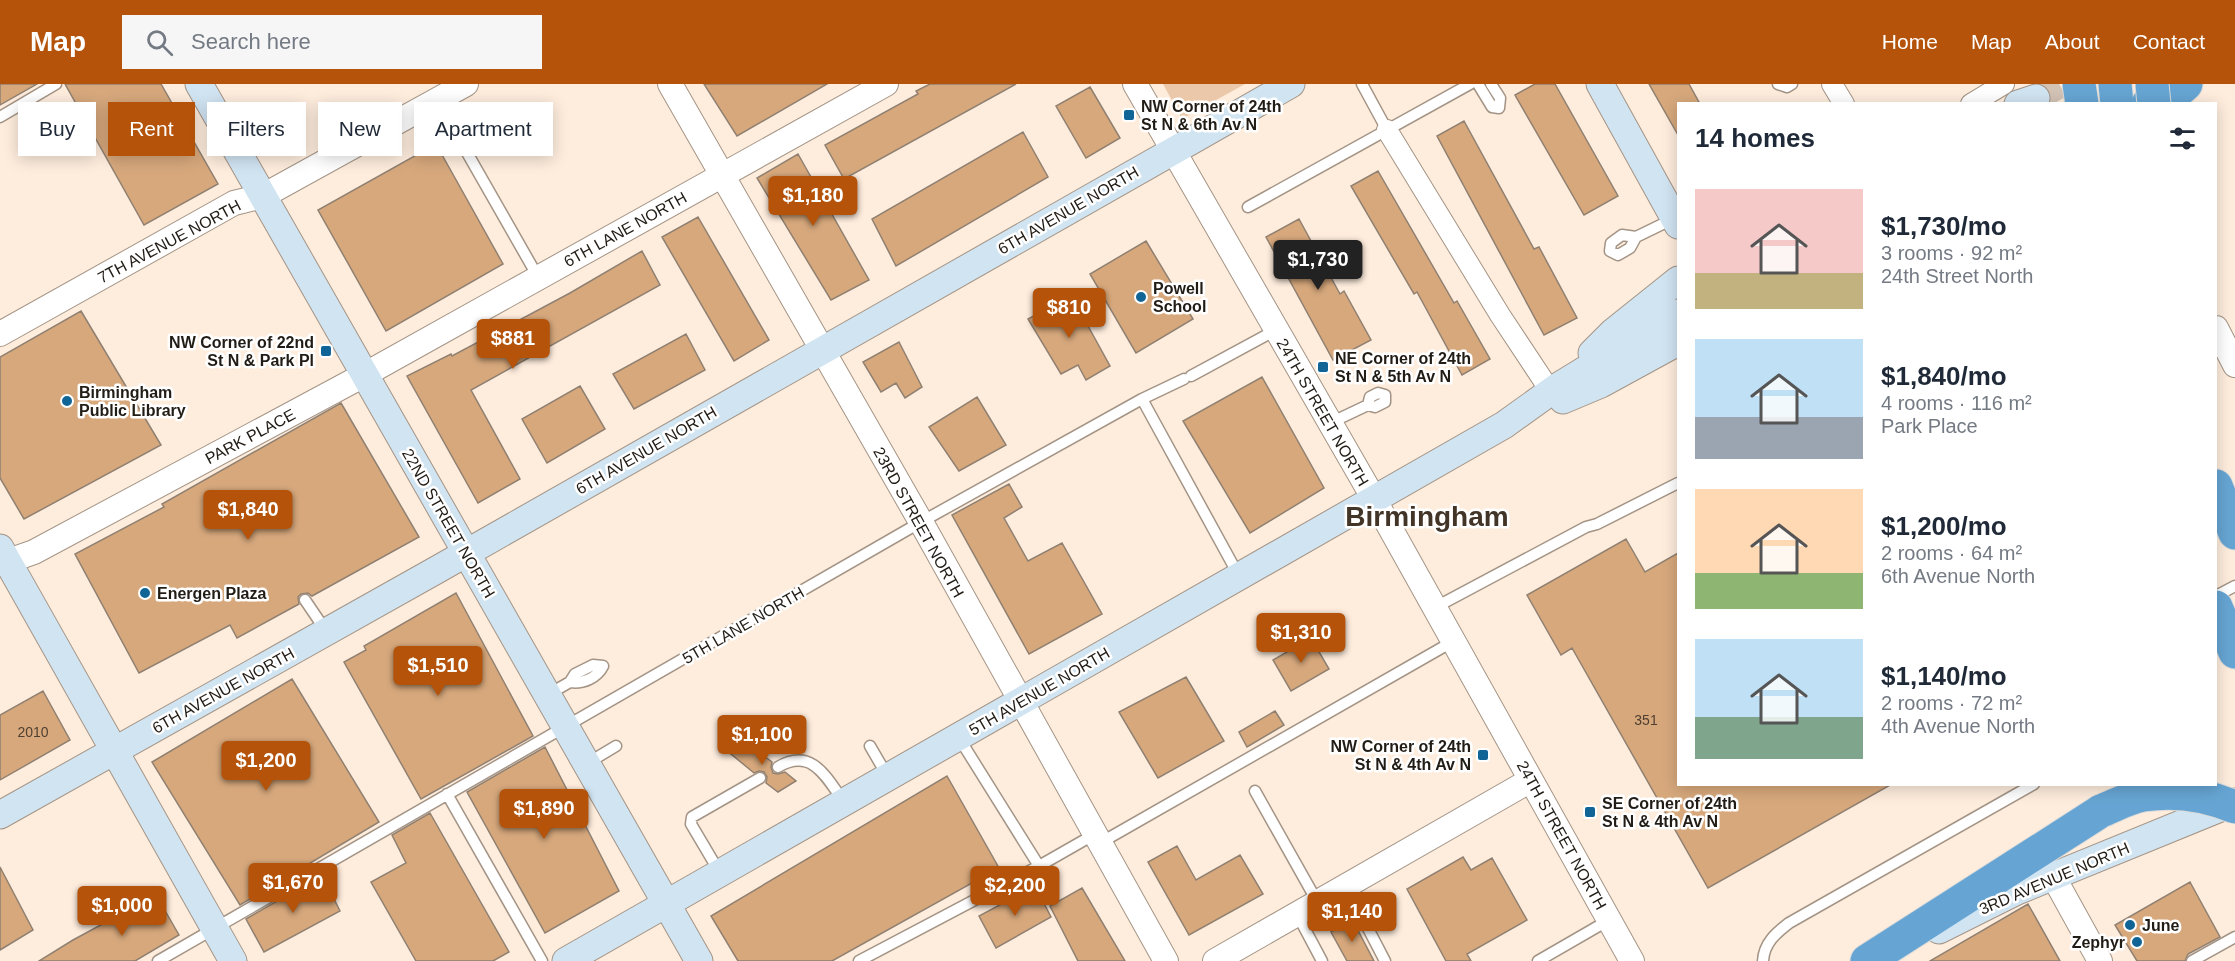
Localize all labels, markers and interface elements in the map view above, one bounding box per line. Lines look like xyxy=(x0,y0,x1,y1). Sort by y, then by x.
search box xyxy=(122,15,542,69)
text: Map xyxy=(30,26,86,57)
icon: search xyxy=(143,26,176,59)
text: Search here xyxy=(191,29,311,54)
text: Home xyxy=(1882,30,1938,53)
text: Map xyxy=(1971,30,2012,53)
text: About xyxy=(2045,30,2100,53)
text: Contact xyxy=(2133,30,2205,53)
place label: NW Corner of 24th St N & 6th Av N xyxy=(1141,98,1281,133)
chip: Buy xyxy=(18,102,96,156)
chip: Rent xyxy=(108,102,195,156)
chip: Filters xyxy=(207,102,306,156)
chip: New xyxy=(318,102,402,156)
chip: Apartment xyxy=(414,102,553,156)
marker: NW Corner of 24th St N & 6th Av N xyxy=(1122,108,1136,122)
icon: filters xyxy=(2166,122,2199,155)
text: 14 homes xyxy=(1695,123,1815,153)
street label: 6TH AVENUE NORTH xyxy=(995,163,1142,258)
pin: $1,180 xyxy=(764,176,862,227)
text: $1,180 xyxy=(782,184,844,206)
street label: 6TH LANE NORTH xyxy=(561,189,690,270)
street label: 7TH AVENUE NORTH xyxy=(95,197,244,286)
text: $1,730/mo xyxy=(1881,211,2007,241)
icon: home xyxy=(1743,213,1815,285)
pin: $1,730 xyxy=(1269,240,1367,291)
text: 3 rooms · 92 m² xyxy=(1881,242,2022,264)
text: $1,730 xyxy=(1287,248,1349,270)
text: 24th Street North xyxy=(1881,265,2033,287)
place label: Powell School xyxy=(1153,280,1206,315)
pin: $810 xyxy=(1033,288,1105,339)
marker: Powell School xyxy=(1134,290,1148,304)
text: $810 xyxy=(1047,296,1091,318)
pin: $881 xyxy=(477,319,549,370)
text: $881 xyxy=(491,327,535,349)
place label: NW Corner of 22nd St N & Park Pl xyxy=(169,334,314,369)
street label: 24TH STREET NORTH xyxy=(1273,335,1372,489)
marker: NW Corner of 22nd St N & Park Pl xyxy=(319,344,333,358)
place label: NE Corner of 24th St N & 5th Av N xyxy=(1335,350,1471,385)
marker: NE Corner of 24th St N & 5th Av N xyxy=(1316,360,1330,374)
text: $1,840/mo xyxy=(1881,361,2007,391)
icon: home xyxy=(1743,363,1815,435)
place label: Birmingham Public Library xyxy=(79,384,186,419)
text: 4 rooms · 116 m² xyxy=(1881,392,2032,414)
marker: Birmingham Public Library xyxy=(60,394,74,408)
street label: 6TH AVENUE NORTH xyxy=(573,403,720,498)
street label: PARK PLACE xyxy=(202,406,298,467)
text: Park Place xyxy=(1881,415,1978,437)
street label: 23RD STREET NORTH xyxy=(870,444,967,600)
street label: 22ND STREET NORTH xyxy=(399,446,498,601)
pin: $1,840 xyxy=(199,490,297,541)
text: $1,840 xyxy=(217,498,279,520)
district label: Birmingham xyxy=(1345,501,1509,532)
text: $1,200/mo xyxy=(1881,511,2007,541)
icon: home xyxy=(1743,513,1815,585)
text: 2 rooms · 64 m² xyxy=(1881,542,2022,564)
text: 6th Avenue North xyxy=(1881,565,2035,587)
street label: 5TH LANE NORTH xyxy=(679,584,807,667)
place label: Energen Plaza xyxy=(157,585,266,602)
marker: Energen Plaza xyxy=(138,586,152,600)
pin: $1,310 xyxy=(1252,613,1350,664)
text: $1,310 xyxy=(1270,621,1332,643)
street label: 6TH AVENUE NORTH xyxy=(149,644,297,737)
street label: 5TH AVENUE NORTH xyxy=(966,644,1113,739)
pin: $1,510 xyxy=(389,646,487,697)
text: $1,510 xyxy=(407,654,469,676)
text: $1,140/mo xyxy=(1881,661,2007,691)
icon: home xyxy=(1743,663,1815,735)
text: 2 rooms · 72 m² xyxy=(1881,692,2022,714)
house number: 351 xyxy=(1634,712,1658,728)
pin: $1,100 xyxy=(713,715,811,766)
text: 4th Avenue North xyxy=(1881,715,2035,737)
text: $1,100 xyxy=(731,723,793,745)
house number: 2010 xyxy=(17,724,49,740)
place label: NW Corner of 24th St N & 4th Av N xyxy=(1331,738,1471,773)
pin: $1,200 xyxy=(217,741,315,792)
marker: NW Corner of 24th St N & 4th Av N xyxy=(1476,748,1490,762)
text: $1,200 xyxy=(235,749,297,771)
street label: 24TH STREET NORTH xyxy=(1514,758,1610,913)
pin: $1,890 xyxy=(495,789,593,840)
place label: SE Corner of 24th St N & 4th Av N xyxy=(1602,795,1737,830)
text: $1,890 xyxy=(513,797,575,819)
marker: SE Corner of 24th St N & 4th Av N xyxy=(1583,805,1597,819)
street label: 3RD AVENUE NORTH xyxy=(1977,839,2132,918)
pin: $1,670 xyxy=(244,863,342,914)
pin: $2,200 xyxy=(966,866,1064,917)
text: $1,670 xyxy=(262,871,324,893)
text: $2,200 xyxy=(984,874,1046,896)
pin: $1,000 xyxy=(73,886,171,937)
pin: $1,140 xyxy=(1303,892,1401,943)
text: $1,000 xyxy=(91,894,153,916)
text: $1,140 xyxy=(1321,900,1383,922)
place label: June xyxy=(2142,917,2179,934)
marker: June xyxy=(2123,918,2137,932)
place label: Zephyr xyxy=(2072,934,2125,951)
marker: Zephyr xyxy=(2130,935,2144,949)

